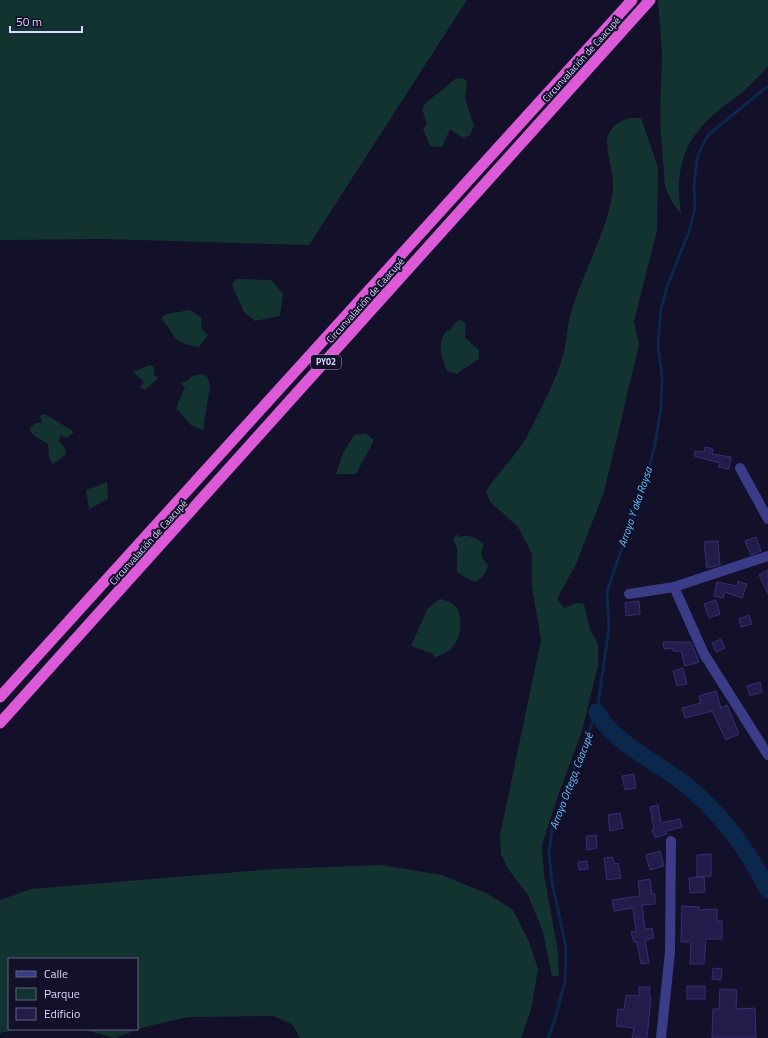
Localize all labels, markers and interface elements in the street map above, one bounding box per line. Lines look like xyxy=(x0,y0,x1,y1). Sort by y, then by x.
scale bar xyxy=(10,8,82,34)
text: 50 m xyxy=(16,12,42,31)
street label: Circunvalación de Caacupé xyxy=(539,13,624,105)
street label: Circunvalación de Caacupé xyxy=(323,254,408,346)
road number: PY02 xyxy=(311,355,341,369)
water label: Arroyo Y aka Roysa xyxy=(614,464,656,549)
street label: Circunvalación de Caacupé xyxy=(106,496,191,588)
water label: Arroyo Ortega, Caacupé xyxy=(545,730,597,831)
legend xyxy=(8,958,138,1030)
text: Calle xyxy=(44,964,68,983)
text: Parque xyxy=(44,984,80,1003)
text: Edificio xyxy=(44,1004,80,1023)

